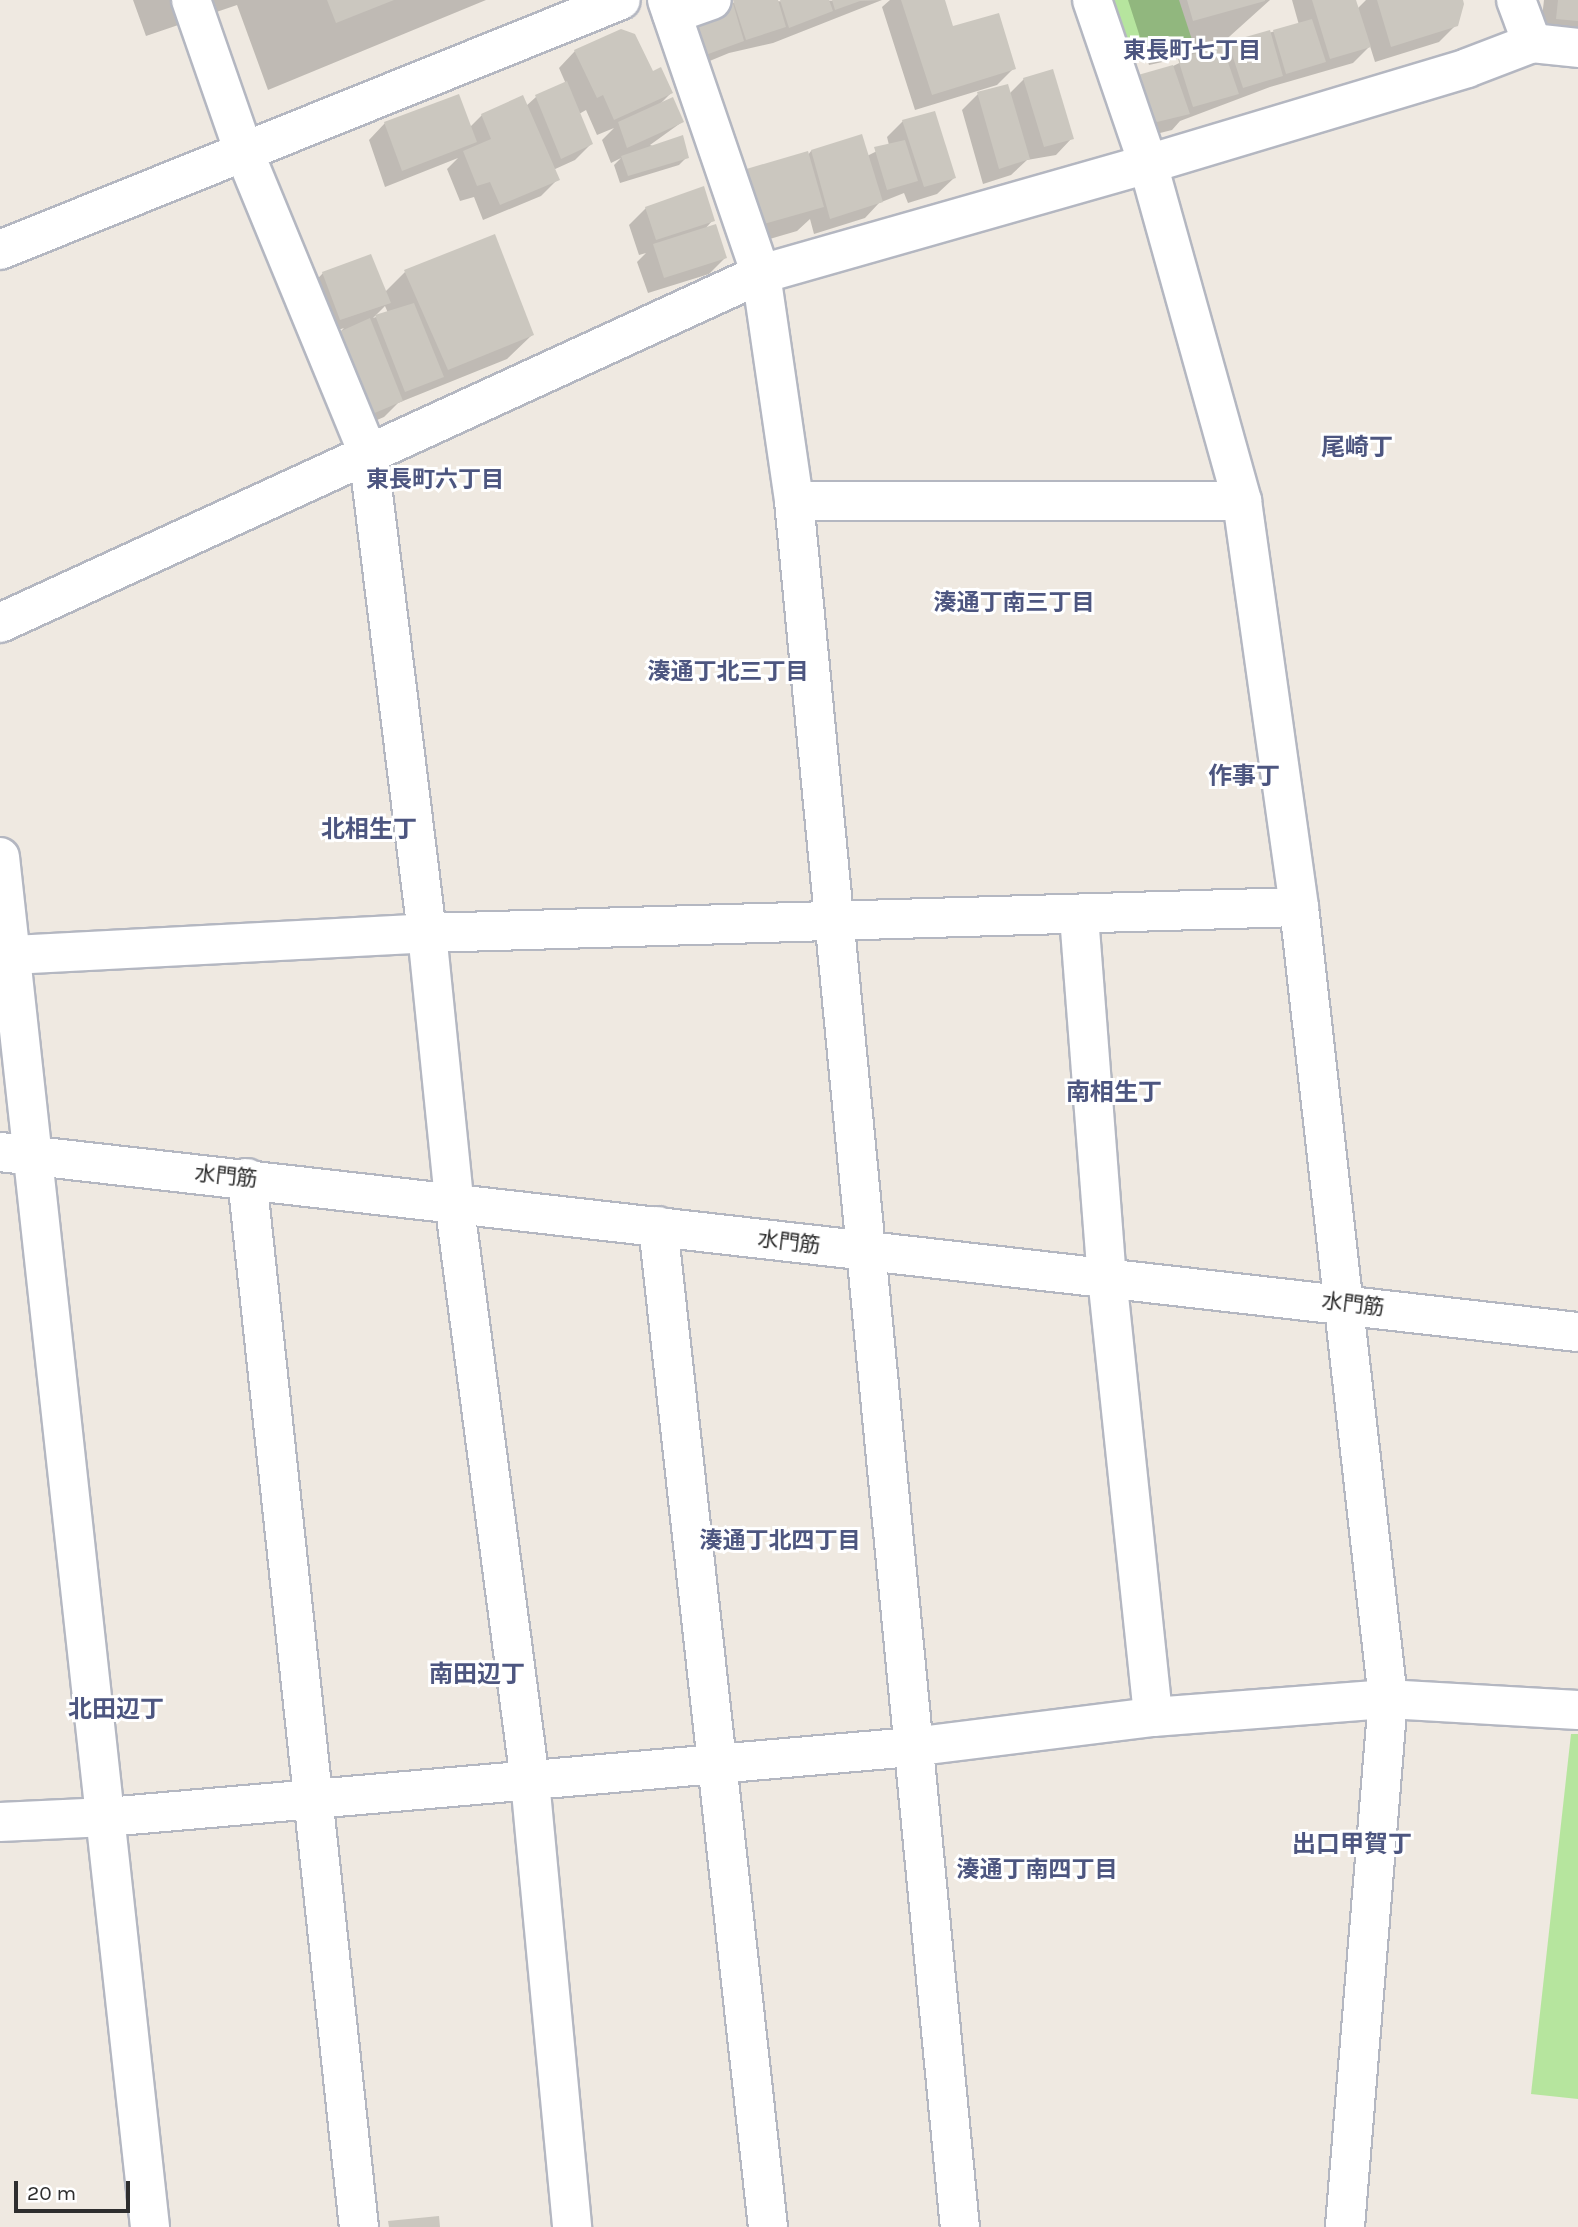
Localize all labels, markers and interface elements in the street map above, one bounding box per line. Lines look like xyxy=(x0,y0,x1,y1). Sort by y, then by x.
district label: 東長町七丁目 xyxy=(1123,37,1261,65)
district label: 尾崎丁 xyxy=(1321,434,1393,462)
district label: 東長町六丁目 xyxy=(366,466,504,494)
district label: 湊通丁南三丁目 xyxy=(934,589,1094,617)
district label: 湊通丁北三丁目 xyxy=(648,658,808,686)
district label: 作事丁 xyxy=(1208,763,1280,791)
district label: 北相生丁 xyxy=(321,816,417,844)
district label: 南相生丁 xyxy=(1066,1079,1162,1107)
street label: 水門筋 xyxy=(193,1160,259,1192)
street label: 水門筋 xyxy=(756,1226,822,1258)
street label: 水門筋 xyxy=(1320,1288,1386,1320)
district label: 湊通丁北四丁目 xyxy=(700,1527,860,1555)
district label: 南田辺丁 xyxy=(429,1661,525,1689)
district label: 北田辺丁 xyxy=(68,1696,164,1724)
district label: 出口甲賀丁 xyxy=(1292,1831,1412,1859)
district label: 湊通丁南四丁目 xyxy=(957,1856,1117,1884)
scale bar xyxy=(18,2168,133,2212)
text: 20 m xyxy=(27,2181,76,2205)

